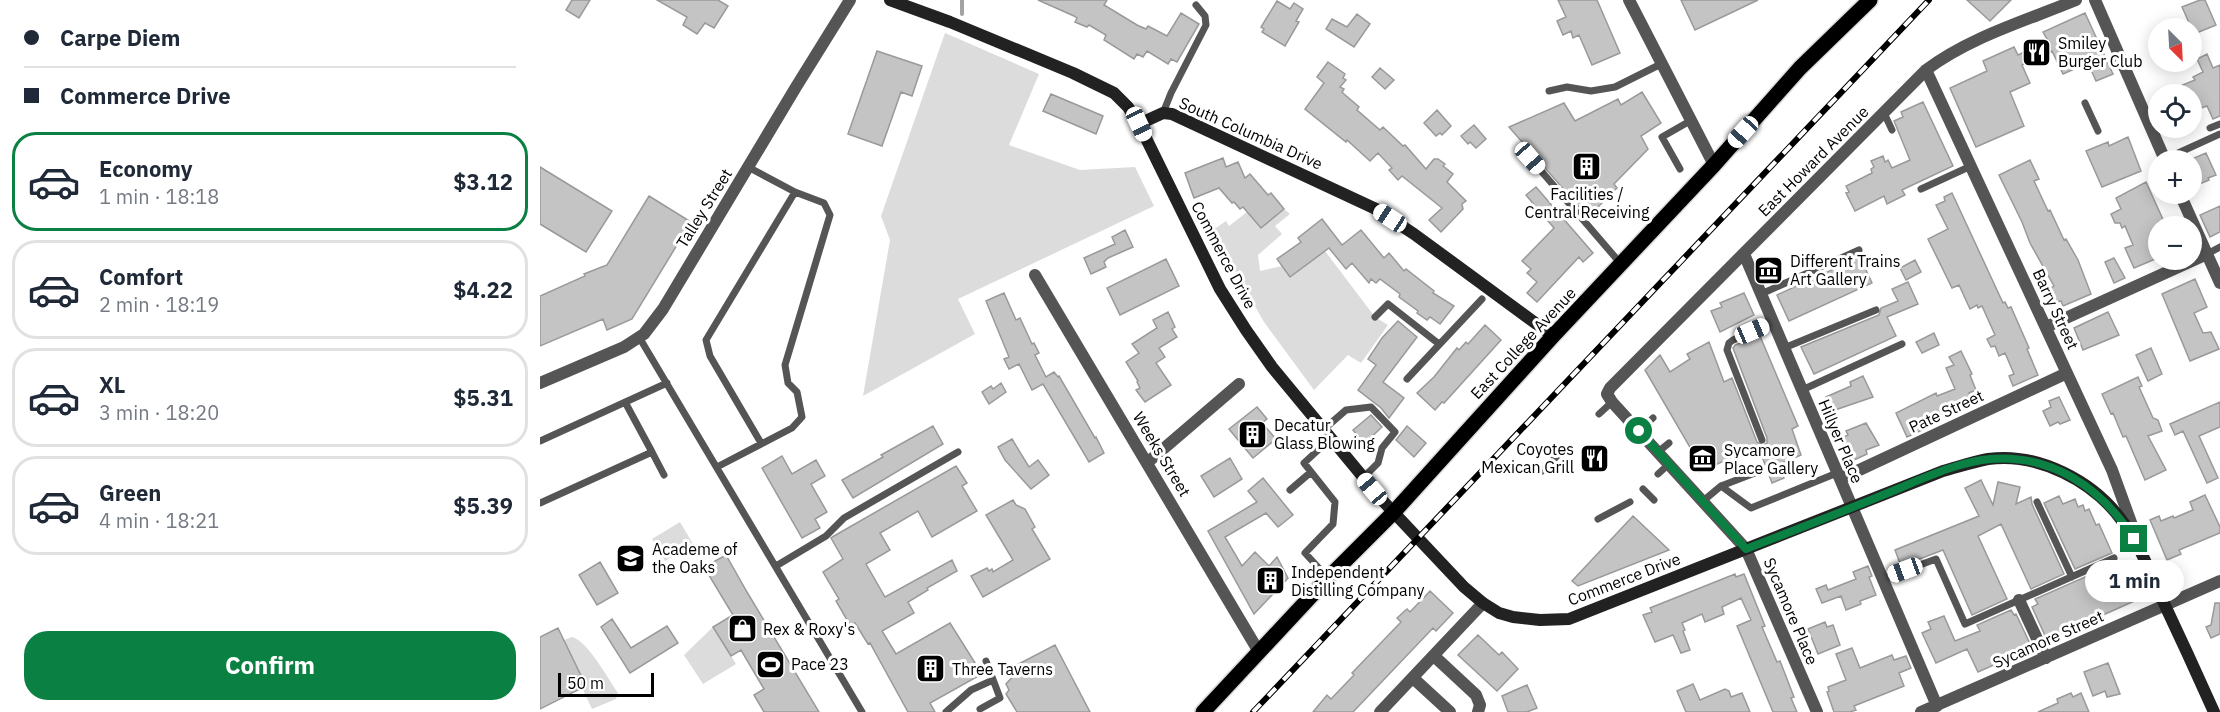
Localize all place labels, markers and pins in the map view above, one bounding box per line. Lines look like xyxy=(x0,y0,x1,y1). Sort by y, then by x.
place label: Smiley Burger Club xyxy=(2058,33,2142,71)
restaurant icon: Smiley Burger Club xyxy=(2021,36,2053,68)
building icon: Facilities / Central Receiving xyxy=(1571,150,1603,182)
place label: Facilities / Central Receiving xyxy=(1525,184,1650,222)
place label: Different Trains Art Gallery xyxy=(1790,251,1901,289)
museum icon: Different Trains Art Gallery xyxy=(1753,254,1785,286)
place label: Decatur Glass Blowing xyxy=(1274,415,1375,453)
building icon: Decatur Glass Blowing xyxy=(1237,418,1269,450)
place label: Coyotes Mexican Grill xyxy=(1481,439,1574,477)
place label: Sycamore Place Gallery xyxy=(1724,440,1818,478)
restaurant icon: Coyotes Mexican Grill xyxy=(1579,442,1611,474)
museum icon: Sycamore Place Gallery xyxy=(1687,443,1719,475)
place label: Academe of the Oaks xyxy=(652,539,738,577)
school or university icon: Academe of the Oaks xyxy=(615,542,647,574)
place label: Independent Distilling Company xyxy=(1291,562,1425,600)
building icon: Independent Distilling Company xyxy=(1254,565,1286,597)
shop icon: Rex & Roxy's xyxy=(726,613,758,645)
place label: Rex & Roxy's xyxy=(763,619,855,639)
sports icon: Pace 23 xyxy=(754,648,786,680)
building icon: Three Taverns xyxy=(915,653,947,685)
place label: Pace 23 xyxy=(791,654,849,674)
place label: Three Taverns xyxy=(952,659,1053,679)

